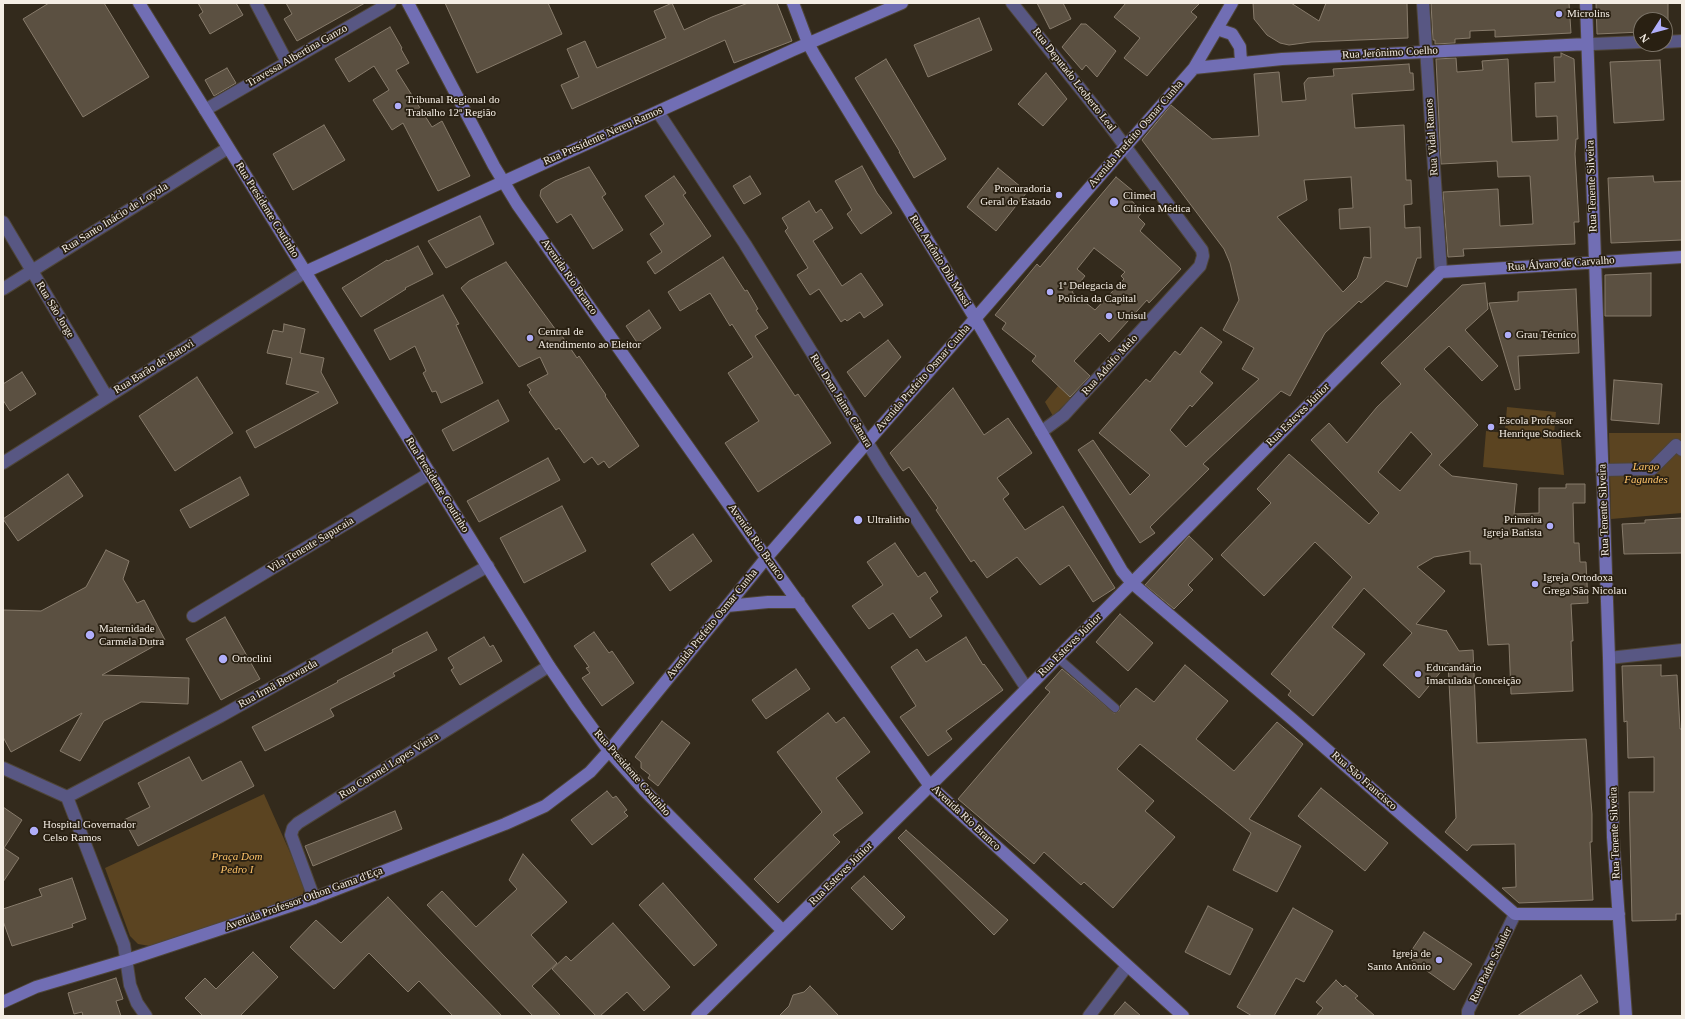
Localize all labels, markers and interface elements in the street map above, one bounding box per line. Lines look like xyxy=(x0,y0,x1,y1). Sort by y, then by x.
place label: Microlins xyxy=(1567,7,1610,21)
marker: Microlins xyxy=(1554,9,1564,19)
north arrow xyxy=(1633,12,1673,52)
street label: Travessa Albertina Ganzo xyxy=(244,22,350,90)
street label: Rua Deputado Leoberto Leal xyxy=(1029,26,1119,134)
text: N xyxy=(1637,32,1651,45)
street label: Rua Jerônimo Coelho xyxy=(1342,44,1438,62)
street label: Avenida Prefeito Osmar Cunha xyxy=(1086,78,1186,190)
place label: Tribunal Regional do Trabalho 12ª Região xyxy=(406,93,500,119)
street label: Rua Vidal Ramos xyxy=(1423,98,1441,176)
marker: Tribunal Regional do Trabalho 12ª Região xyxy=(393,101,403,111)
street label: Rua Presidente Nereu Ramos xyxy=(541,104,665,168)
street label: Rua Tenente Silveira xyxy=(1584,140,1600,232)
street label: Rua Presidente Coutinho xyxy=(232,160,302,260)
street label: Rua Santo Inácio de Loyola xyxy=(59,180,171,256)
place label: Procuradoria Geral do Estado xyxy=(980,182,1051,208)
place label: Climed Clínica Médica xyxy=(1123,189,1191,215)
marker: Procuradoria Geral do Estado xyxy=(1054,190,1064,200)
marker: Climed Clínica Médica xyxy=(1108,196,1120,208)
street label: Rua Antônio Dib Mussi xyxy=(906,213,974,309)
street label: Avenida Rio Branco xyxy=(538,237,600,317)
street label: Rua Álvaro de Carvalho xyxy=(1507,254,1615,274)
street label: Rua São Jorge xyxy=(33,279,77,341)
place label: 1ª Delegacia de Polícia da Capital xyxy=(1058,279,1136,305)
marker: 1ª Delegacia de Polícia da Capital xyxy=(1045,287,1055,297)
place label: Unisul xyxy=(1117,309,1146,323)
marker: Unisul xyxy=(1104,311,1114,321)
street label: Avenida Prefeito Osmar Cunha xyxy=(873,322,973,434)
place label: Central de Atendimento ao Eleitor xyxy=(538,325,641,351)
place label: Grau Técnico xyxy=(1516,328,1576,342)
marker: Grau Técnico xyxy=(1503,330,1513,340)
street label: Rua Adolfo Melo xyxy=(1079,332,1141,398)
marker: Central de Atendimento ao Eleitor xyxy=(525,333,535,343)
street label: Rua Barão de Batovi xyxy=(112,337,196,397)
street label: Rua Dom Jaime Câmara xyxy=(807,352,875,450)
street label: Rua Esteves Júnior xyxy=(1264,381,1332,449)
place label: Escola Professor Henrique Stodieck xyxy=(1499,414,1581,440)
marker: Escola Professor Henrique Stodieck xyxy=(1486,422,1496,432)
street label: Rua Presidente Coutinho xyxy=(402,435,472,535)
park label: Largo Fagundes xyxy=(1624,460,1668,486)
street label: Rua Tenente Silveira xyxy=(1596,464,1612,556)
street label: Avenida Rio Branco xyxy=(725,502,787,582)
place label: Ultralitho xyxy=(867,513,910,527)
place label: Primeira Igreja Batista xyxy=(1483,513,1542,539)
street label: Vila Tenente Sapucaia xyxy=(266,514,356,576)
marker: Ultralitho xyxy=(852,514,864,526)
marker: Primeira Igreja Batista xyxy=(1545,521,1555,531)
street label: Avenida Prefeito Osmar Cunha xyxy=(664,566,760,682)
place label: Igreja Ortodoxa Grega São Nicolau xyxy=(1543,571,1627,597)
marker: Igreja Ortodoxa Grega São Nicolau xyxy=(1530,579,1540,589)
street label: Rua Esteves Júnior xyxy=(1036,611,1104,679)
place label: Maternidade Carmela Dutra xyxy=(99,622,164,648)
marker: Maternidade Carmela Dutra xyxy=(84,629,96,641)
place label: Ortoclini xyxy=(232,652,272,666)
marker: Ortoclini xyxy=(217,653,229,665)
street label: Rua Irmã Benwarda xyxy=(236,657,320,711)
place label: Educandário Imaculada Conceição xyxy=(1426,661,1521,687)
marker: Educandário Imaculada Conceição xyxy=(1413,669,1423,679)
street label: Rua Presidente Coutinho xyxy=(591,727,673,819)
street label: Rua Coronel Lopes Vieira xyxy=(337,730,441,802)
street label: Rua São Francisco xyxy=(1329,749,1399,813)
street label: Avenida Rio Branco xyxy=(929,783,1003,853)
street label: Rua Tenente Silveira xyxy=(1607,787,1623,879)
place label: Hospital Governador Celso Ramos xyxy=(43,818,136,844)
marker: Hospital Governador Celso Ramos xyxy=(28,825,40,837)
street label: Rua Esteves Júnior xyxy=(807,840,875,908)
park label: Praça Dom Pedro I xyxy=(211,850,263,876)
street label: Avenida Professor Othon Gama d'Eça xyxy=(223,864,385,934)
street label: Rua Padre Schuler xyxy=(1467,925,1515,1005)
place label: Igreja de Santo Antônio xyxy=(1367,947,1431,973)
marker: Igreja de Santo Antônio xyxy=(1434,955,1444,965)

